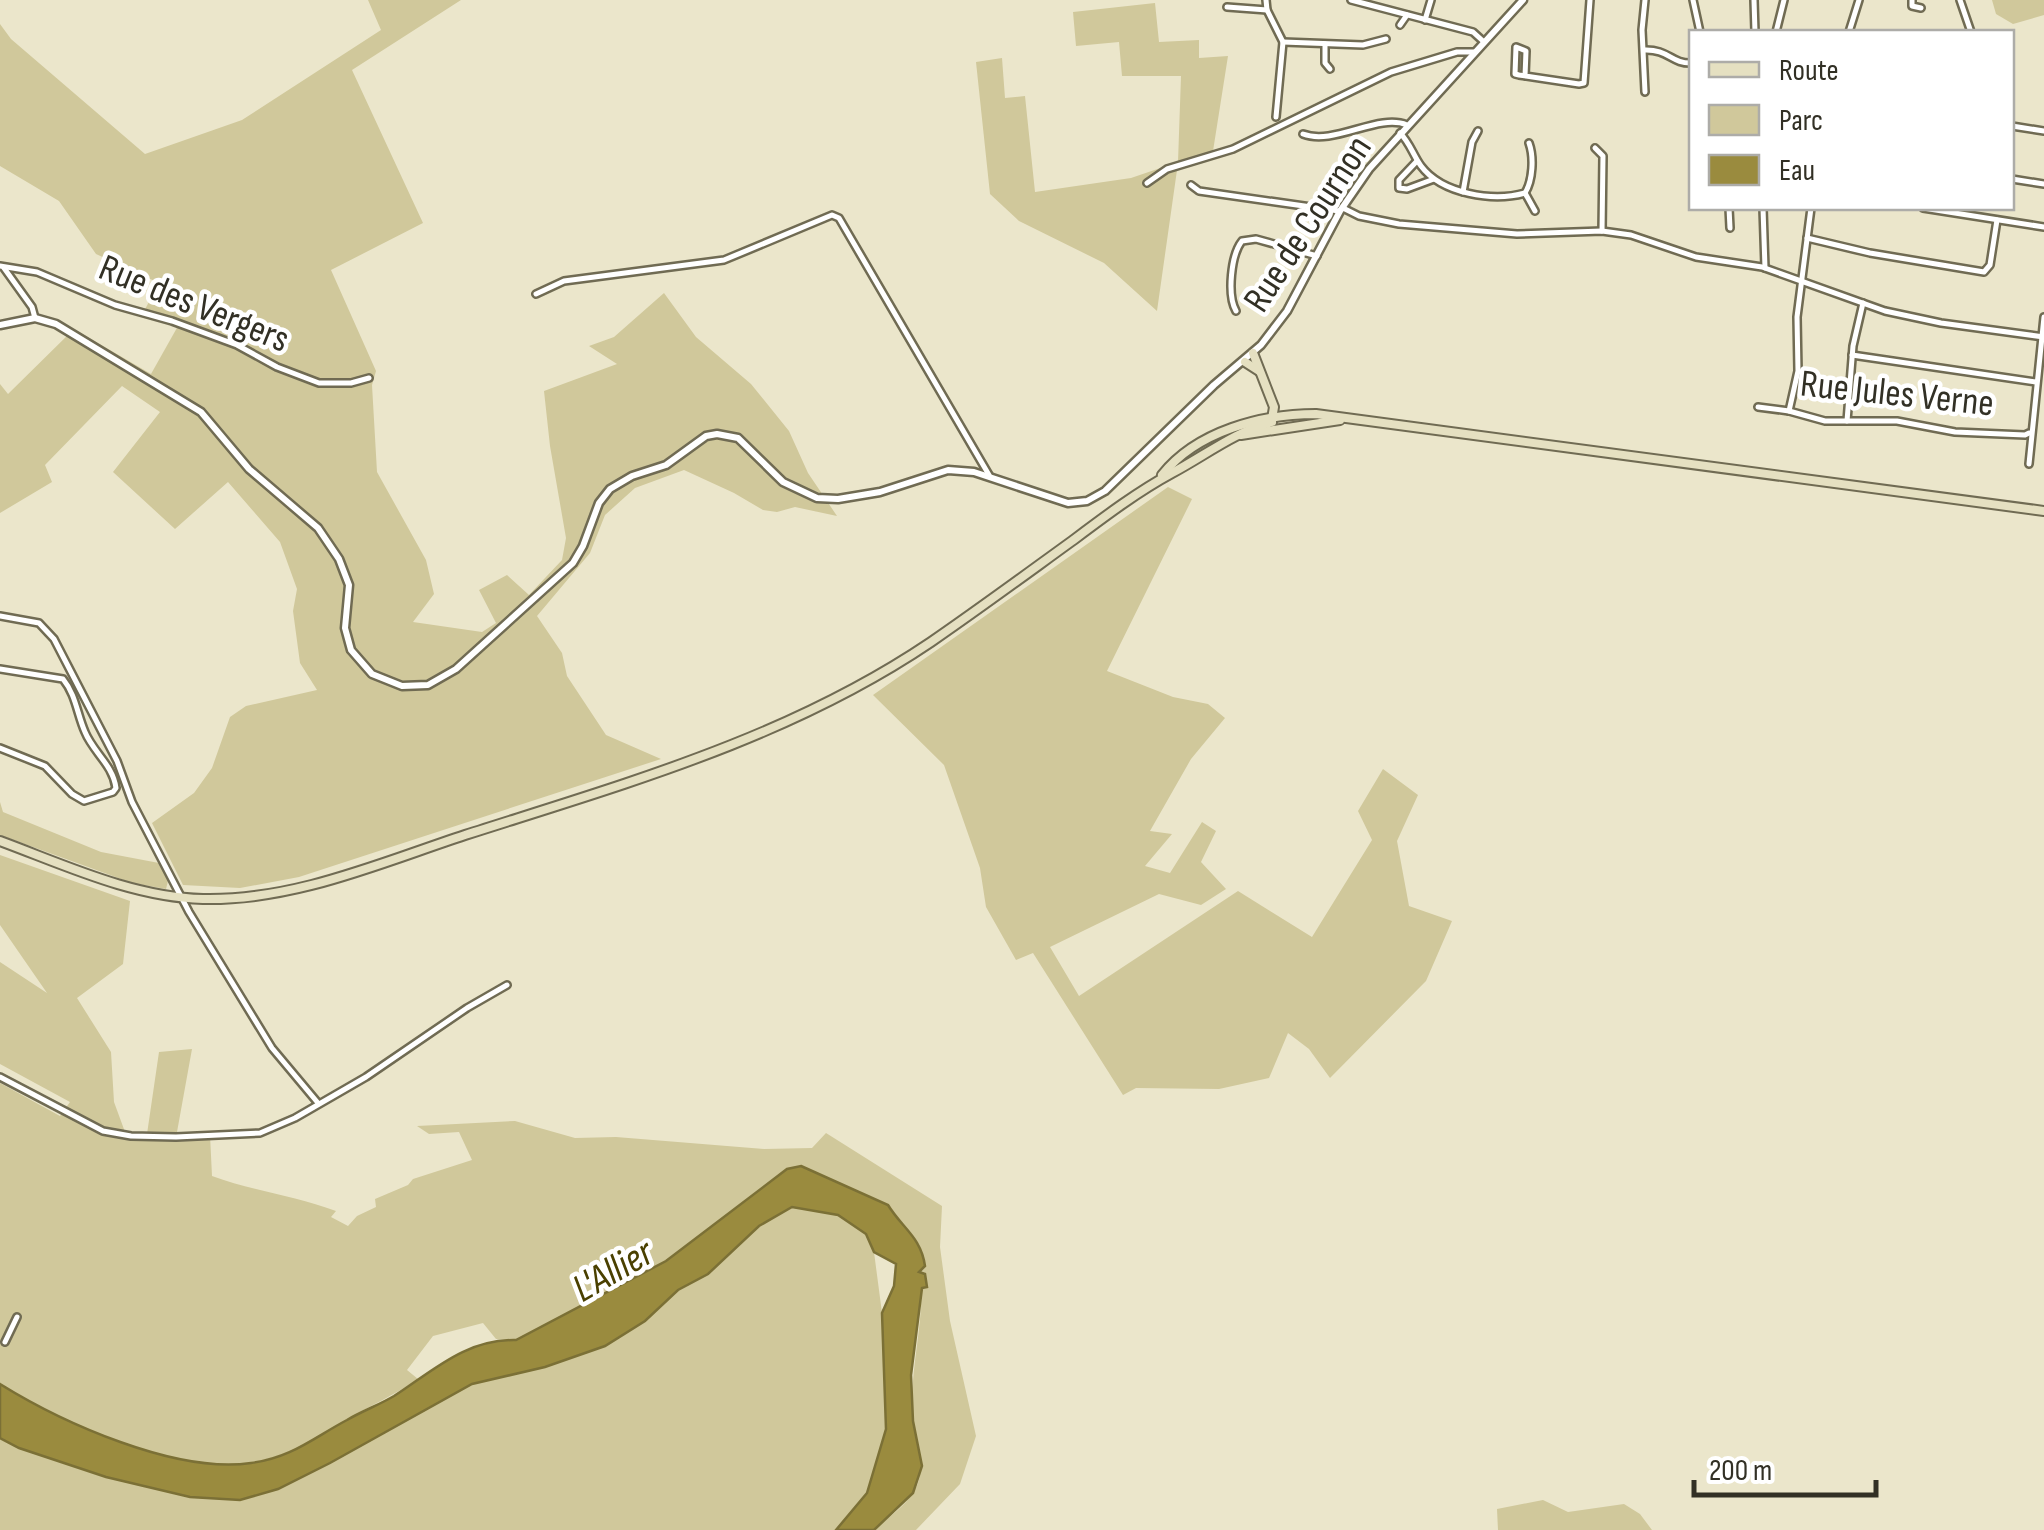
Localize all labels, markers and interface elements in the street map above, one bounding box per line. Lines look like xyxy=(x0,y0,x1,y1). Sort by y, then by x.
legend xyxy=(1689,30,2014,210)
text: Route xyxy=(1779,53,1838,89)
text: Parc xyxy=(1779,103,1823,139)
street label: Rue de Cournon xyxy=(1234,128,1382,320)
text: Eau xyxy=(1779,153,1815,189)
street label: Rue des Vergers xyxy=(92,246,296,362)
street label: Rue Jules Verne xyxy=(1798,361,1996,427)
water label: L'Allier xyxy=(564,1228,663,1313)
scale bar xyxy=(1694,1435,1876,1497)
text: 200 m xyxy=(1709,1453,1772,1489)

